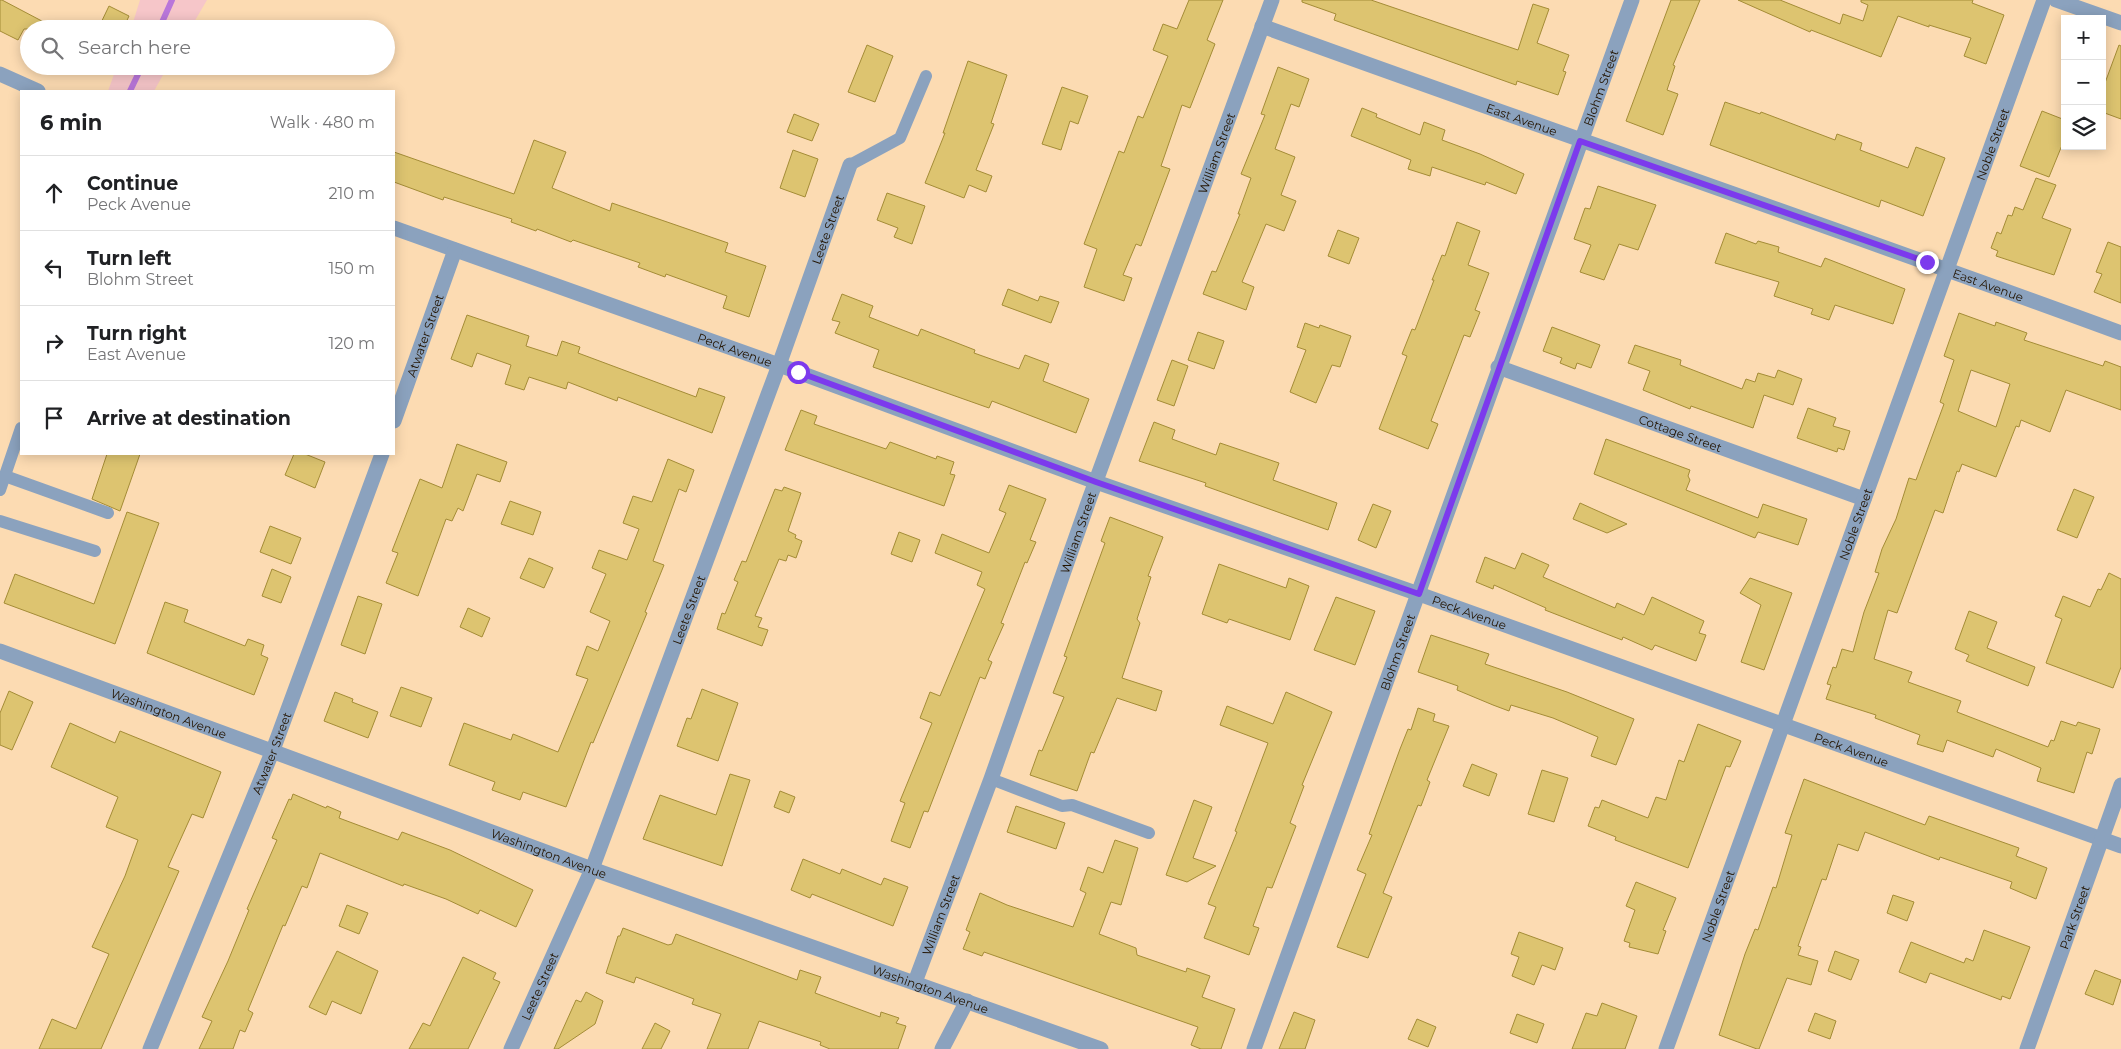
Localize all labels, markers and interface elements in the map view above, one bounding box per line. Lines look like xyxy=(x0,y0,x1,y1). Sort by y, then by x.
map controls xyxy=(2061,15,2106,150)
button: + xyxy=(2061,15,2106,60)
search box xyxy=(20,20,395,75)
icon: search xyxy=(38,34,66,62)
text: Search here xyxy=(78,36,191,59)
street label: Blohm Street xyxy=(1580,47,1621,128)
button: − xyxy=(2061,60,2106,105)
street label: East Avenue xyxy=(1484,100,1559,139)
button: layers xyxy=(2061,105,2106,150)
street label: Noble Street xyxy=(1972,106,2012,182)
text: 6 min xyxy=(40,110,102,135)
street label: William Street xyxy=(1194,110,1238,196)
text: Walk · 480 m xyxy=(270,113,375,132)
text: Continue xyxy=(87,172,178,195)
icon: ahead xyxy=(40,179,68,207)
text: 210 m xyxy=(328,184,375,203)
street label: Leete Street xyxy=(808,192,846,266)
text: Peck Avenue xyxy=(87,195,191,214)
text: Turn left xyxy=(87,247,172,270)
route end xyxy=(1916,251,1939,274)
icon: left xyxy=(40,254,68,282)
text: 150 m xyxy=(328,259,375,278)
street label: East Avenue xyxy=(1951,265,2026,304)
text: Blohm Street xyxy=(87,270,194,289)
street label: Atwater Street xyxy=(403,292,446,379)
text: Turn right xyxy=(87,322,187,345)
icon: right xyxy=(40,329,68,357)
street label: Peck Avenue xyxy=(696,329,774,370)
text: 120 m xyxy=(328,334,375,353)
text: East Avenue xyxy=(87,345,186,364)
route start xyxy=(787,361,810,384)
icon: arrive xyxy=(40,404,68,432)
text: Arrive at destination xyxy=(87,407,291,430)
street label: Cottage Street xyxy=(1637,411,1724,455)
street label: Noble Street xyxy=(1835,486,1875,562)
street label: William Street xyxy=(1056,490,1099,575)
street label: Leete Street xyxy=(669,573,708,646)
street label: Peck Avenue xyxy=(1430,592,1509,632)
street label: Blohm Street xyxy=(1376,612,1418,692)
street label: Washington Avenue xyxy=(109,685,229,741)
street label: Atwater Street xyxy=(248,710,294,796)
street label: Peck Avenue xyxy=(1812,729,1891,770)
street label: Washington Avenue xyxy=(489,825,609,881)
street label: Noble Street xyxy=(1698,868,1737,944)
street label: William Street xyxy=(918,872,962,957)
street label: Park Street xyxy=(2056,883,2092,951)
street label: Leete Street xyxy=(518,950,561,1022)
street label: Washington Avenue xyxy=(871,961,991,1016)

